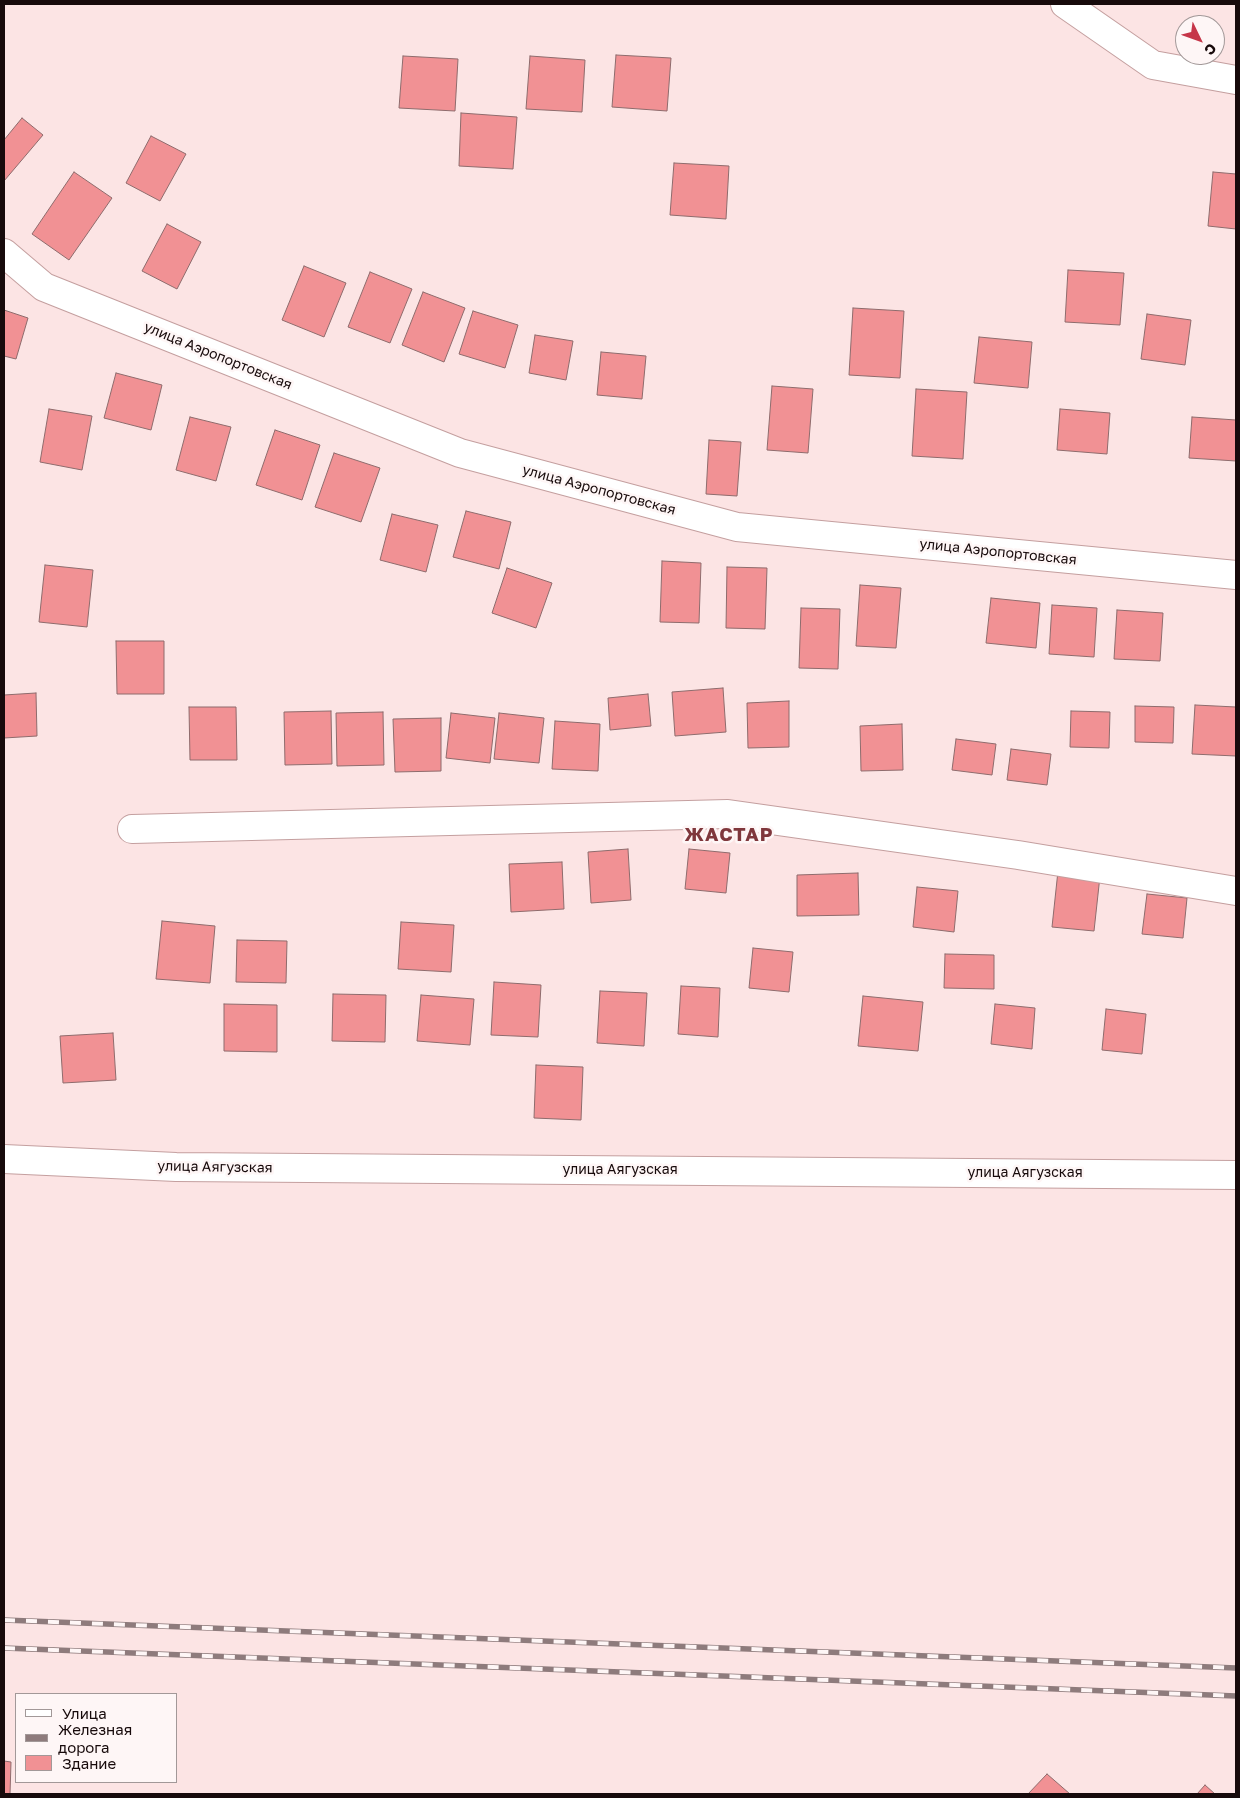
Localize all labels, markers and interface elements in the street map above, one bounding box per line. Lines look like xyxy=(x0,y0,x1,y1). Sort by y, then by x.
north arrow xyxy=(1175,15,1225,65)
text: С xyxy=(1201,40,1220,59)
street label: улица Аэропортовская xyxy=(142,319,294,393)
street label: улица Аэропортовская xyxy=(520,461,678,519)
street label: улица Аэропортовская xyxy=(918,535,1078,569)
district label: ЖАСТАР xyxy=(684,824,774,846)
street label: улица Аягузская xyxy=(157,1158,273,1176)
street label: улица Аягузская xyxy=(562,1162,678,1178)
street label: улица Аягузская xyxy=(967,1165,1083,1181)
legend xyxy=(15,1693,178,1783)
text: Улица xyxy=(62,1704,107,1722)
text: Железная дорога xyxy=(58,1720,132,1756)
text: Здание xyxy=(62,1754,116,1772)

